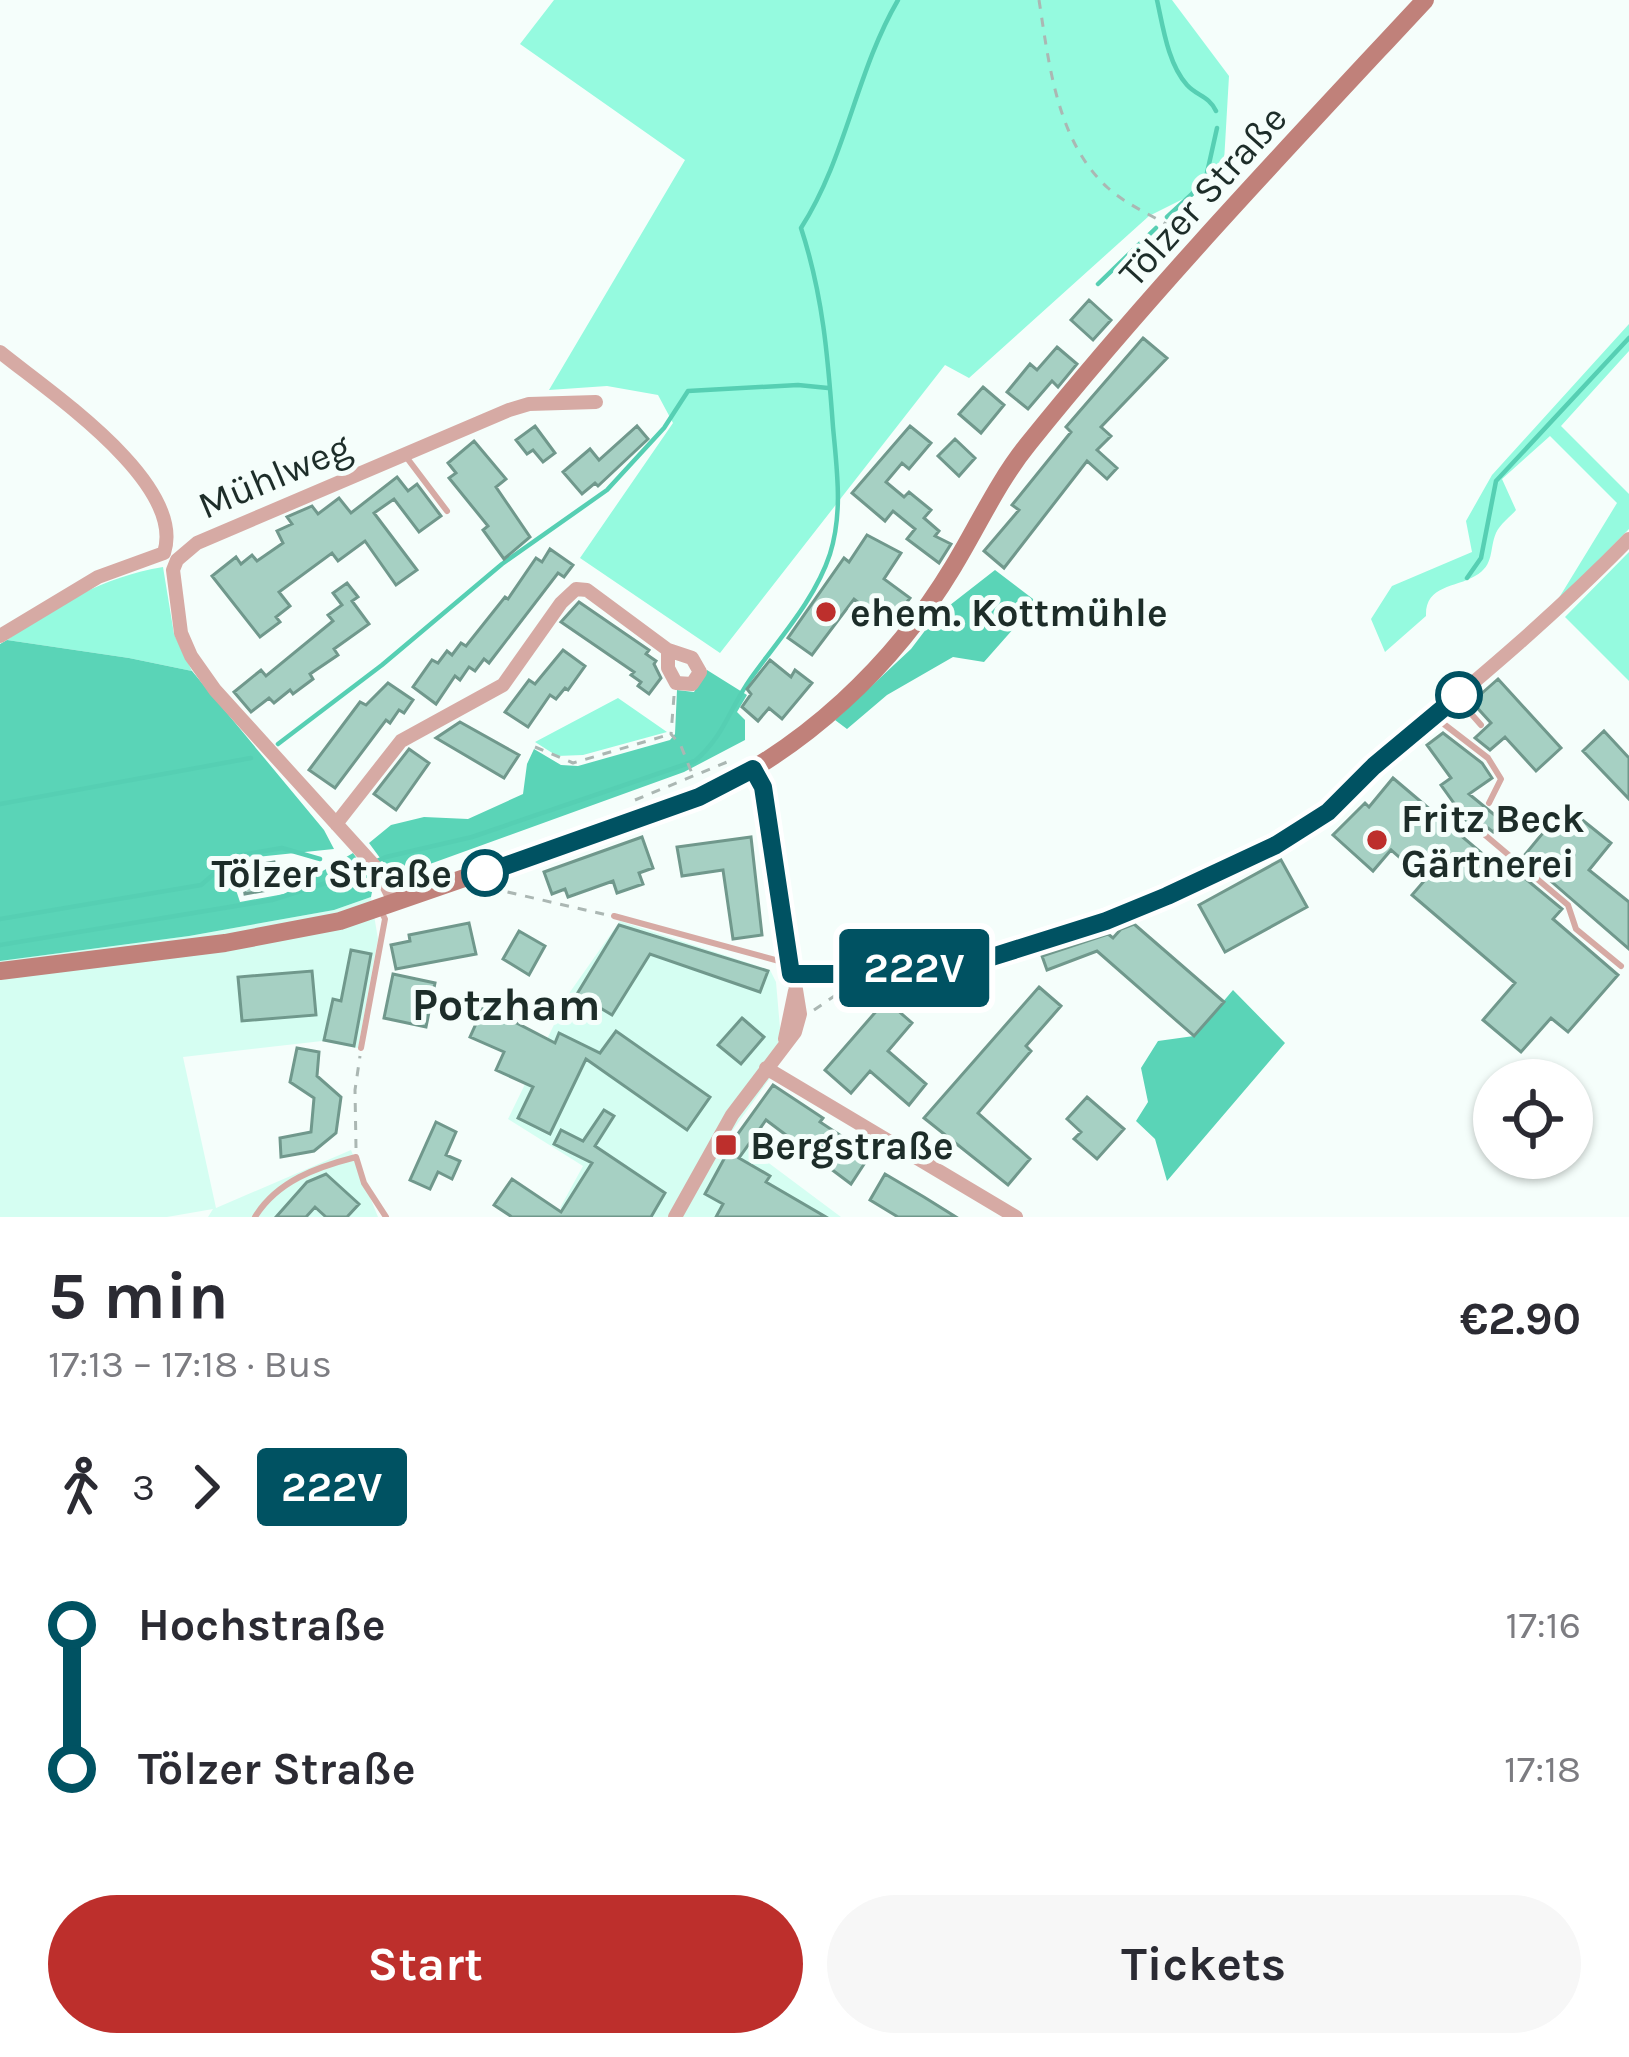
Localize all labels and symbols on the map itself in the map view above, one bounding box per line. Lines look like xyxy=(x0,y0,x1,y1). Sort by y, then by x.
street label: Tölzer Straße xyxy=(1109,95,1296,296)
street label: Mühlweg xyxy=(191,423,358,529)
place label: ehem. Kottmühle xyxy=(850,590,1168,636)
marker: ehem. Kottmühle xyxy=(813,599,839,625)
unlabelled marker xyxy=(1437,673,1481,717)
place label: Fritz Beck Gärtnerei xyxy=(1401,796,1585,887)
marker: Fritz Beck Gärtnerei xyxy=(1364,827,1390,853)
place label: Tölzer Straße xyxy=(211,851,452,897)
marker: Tölzer Straße xyxy=(463,851,507,895)
line badge: 222V xyxy=(830,929,998,1007)
district label: Potzham xyxy=(412,979,600,1031)
place label: Bergstraße xyxy=(750,1123,954,1169)
marker: Bergstraße xyxy=(713,1132,739,1158)

